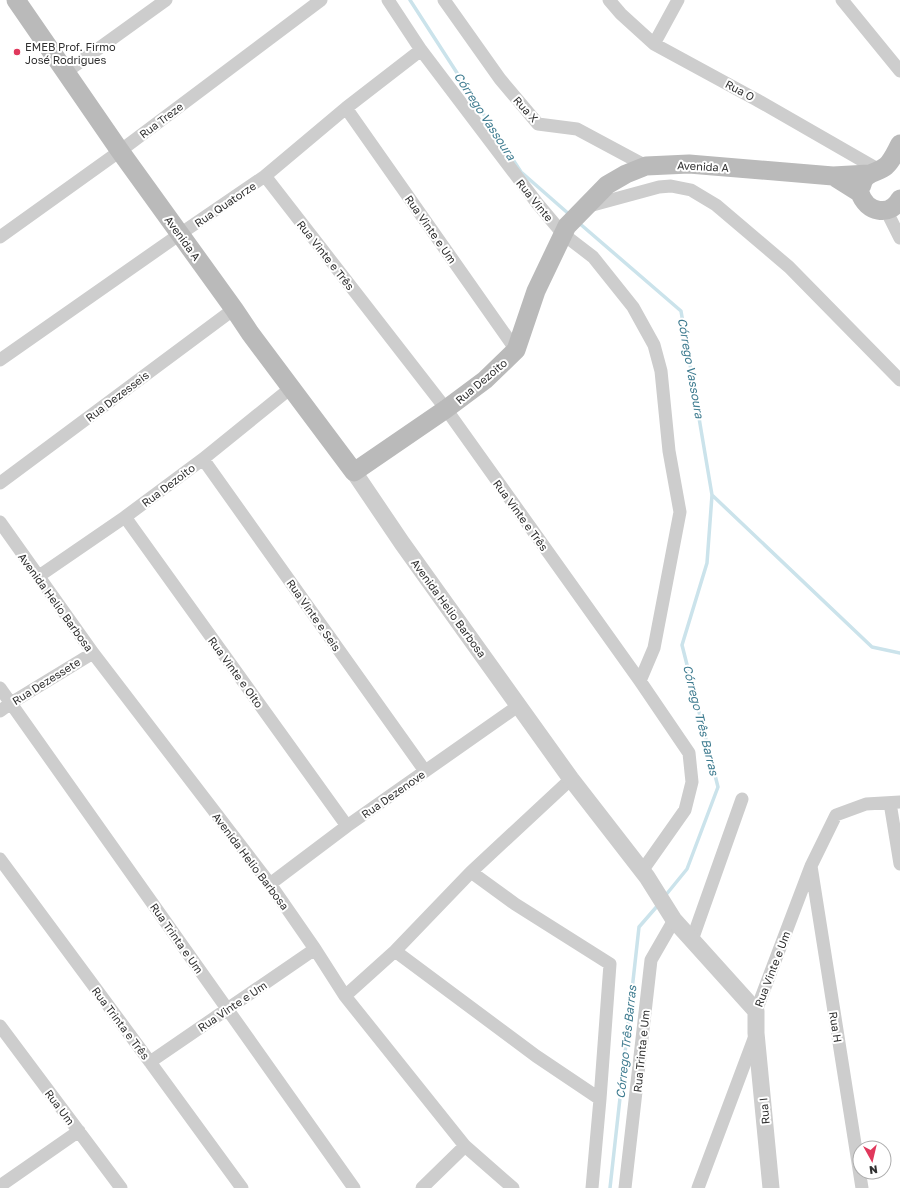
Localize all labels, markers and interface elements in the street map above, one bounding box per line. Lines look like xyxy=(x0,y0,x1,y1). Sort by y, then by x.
place label: EMEB Prof. Firmo José Rodrigues xyxy=(25,40,116,66)
marker: EMEB Prof. Firmo José Rodrigues xyxy=(12,47,22,57)
water label: Córrego Vassoura xyxy=(451,69,520,164)
street label: Rua O xyxy=(723,77,757,103)
street label: Rua X xyxy=(511,93,541,125)
street label: Rua Treze xyxy=(137,99,185,141)
street label: Avenida A xyxy=(677,158,730,174)
street label: Rua Vinte xyxy=(514,176,556,224)
street label: Rua Quatorze xyxy=(192,179,258,229)
street label: Rua Vinte e Um xyxy=(403,192,459,266)
street label: Avenida A xyxy=(163,213,204,263)
street label: Rua Vinte e Três xyxy=(295,218,357,293)
water label: Córrego Vassoura xyxy=(675,317,707,421)
street label: Rua Dezoito xyxy=(453,355,510,406)
street label: Rua Dezesseis xyxy=(83,368,151,424)
street label: Rua Dezoito xyxy=(139,461,197,509)
street label: Rua Vinte e Três xyxy=(491,477,551,553)
street label: Avenida Helio Barbosa xyxy=(16,550,96,654)
street label: Avenida Helio Barbosa xyxy=(409,556,489,660)
street label: Rua Vinte e Seis xyxy=(284,577,344,654)
street label: Rua Vinte e Oito xyxy=(206,634,266,710)
street label: Rua Dezessete xyxy=(10,655,82,707)
water label: Córrego Três Barras xyxy=(680,663,722,778)
street label: Rua Dezenove xyxy=(359,767,427,821)
street label: Avenida Helio Barbosa xyxy=(210,810,292,912)
street label: Rua Trinta e Um xyxy=(148,900,206,976)
street label: Rua Vinte e Um xyxy=(752,929,792,1009)
street label: Rua Vinte e Um xyxy=(195,978,269,1034)
street label: Rua Trinta e Três xyxy=(90,984,153,1062)
water label: Córrego Três Barras xyxy=(613,984,639,1099)
street label: Rua Trinta e Um xyxy=(630,1009,652,1093)
street label: Rua H xyxy=(827,1011,845,1043)
street label: Rua Um xyxy=(43,1087,77,1127)
street label: Rua I xyxy=(756,1097,772,1125)
north arrow xyxy=(852,1140,892,1180)
text: N xyxy=(868,1163,879,1177)

